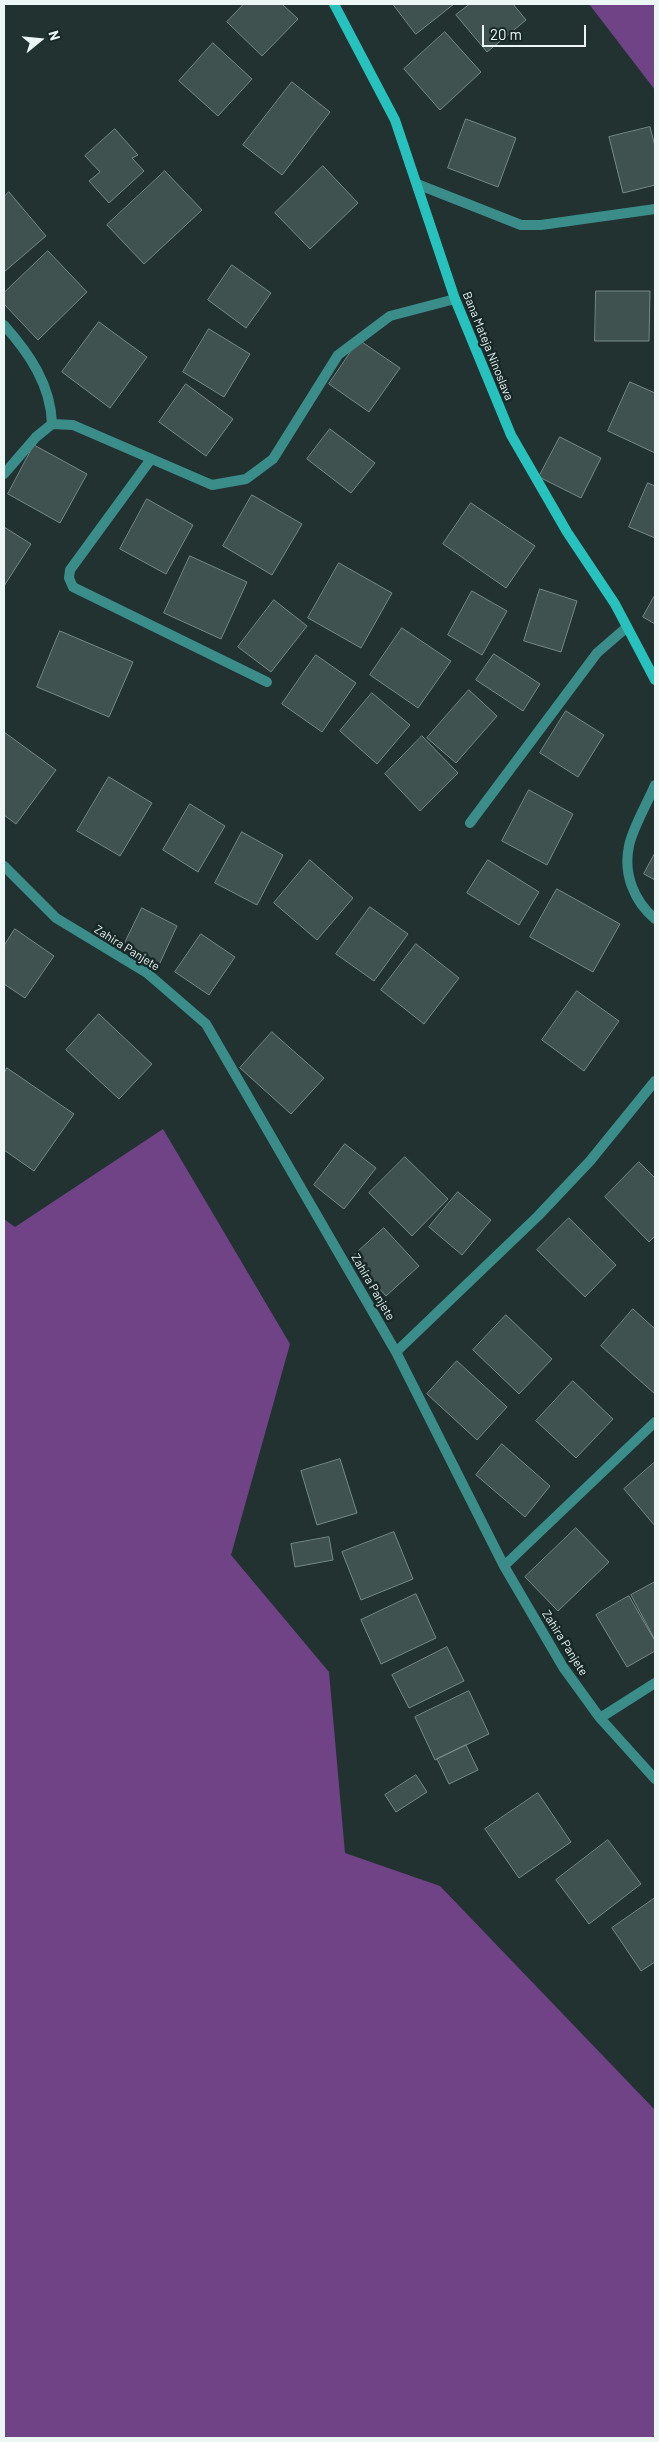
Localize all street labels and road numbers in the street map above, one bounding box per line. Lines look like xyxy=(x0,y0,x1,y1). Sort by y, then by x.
street label: Bana Mateja Ninoslava xyxy=(460,290,516,402)
street label: Zahira Panjete xyxy=(92,922,162,974)
street label: Zahira Panjete xyxy=(348,1251,398,1323)
street label: Zahira Panjete xyxy=(539,1608,591,1678)

